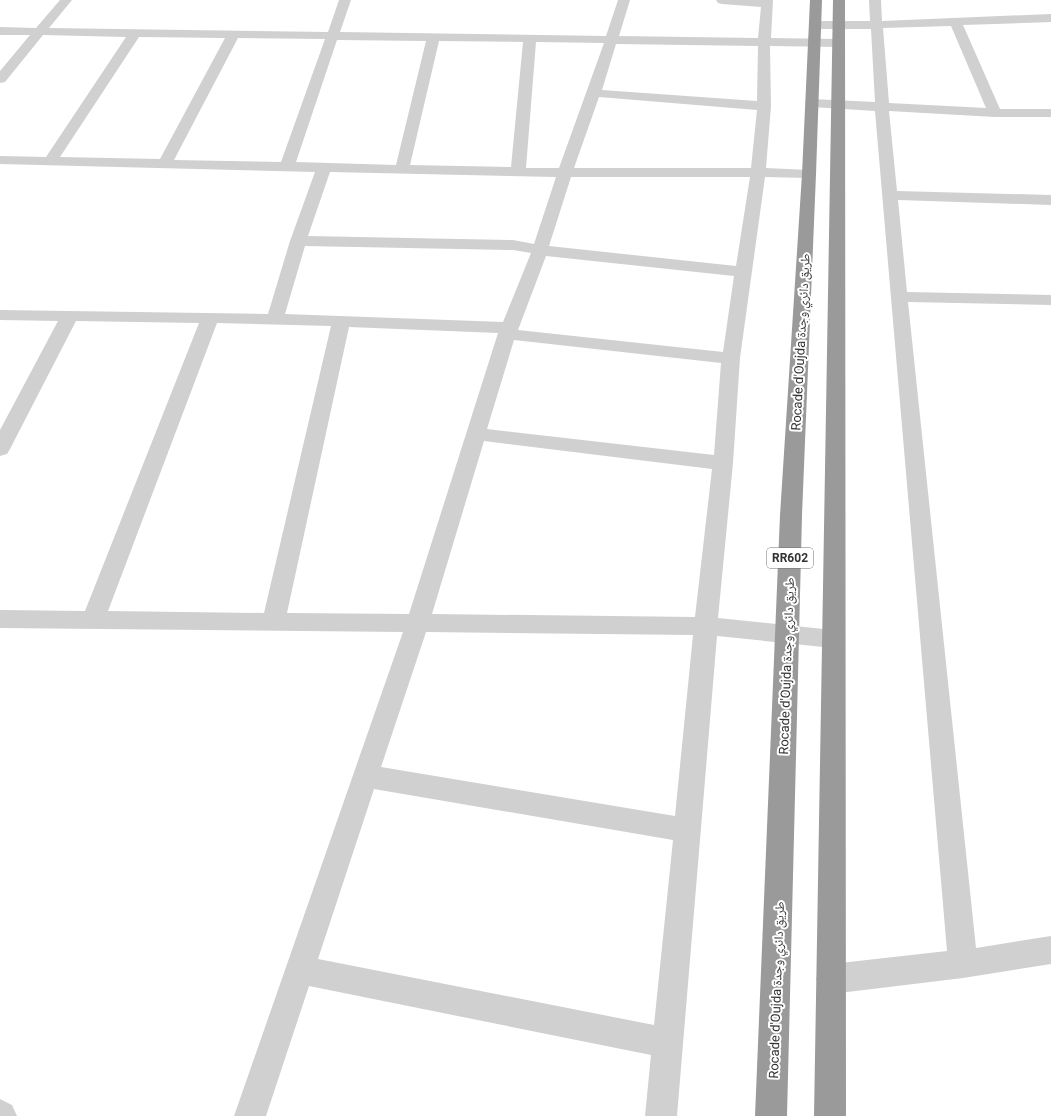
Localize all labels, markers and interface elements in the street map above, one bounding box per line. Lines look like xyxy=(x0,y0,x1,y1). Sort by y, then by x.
street label: Rocade d'Oujda طريق دائري وجدة xyxy=(788,253,816,431)
road number: RR602 xyxy=(767,548,813,568)
street label: Rocade d'Oujda طريق دائري وجدة xyxy=(776,577,800,755)
street label: Rocade d'Oujda طريق دائري وجدة xyxy=(766,901,790,1079)

